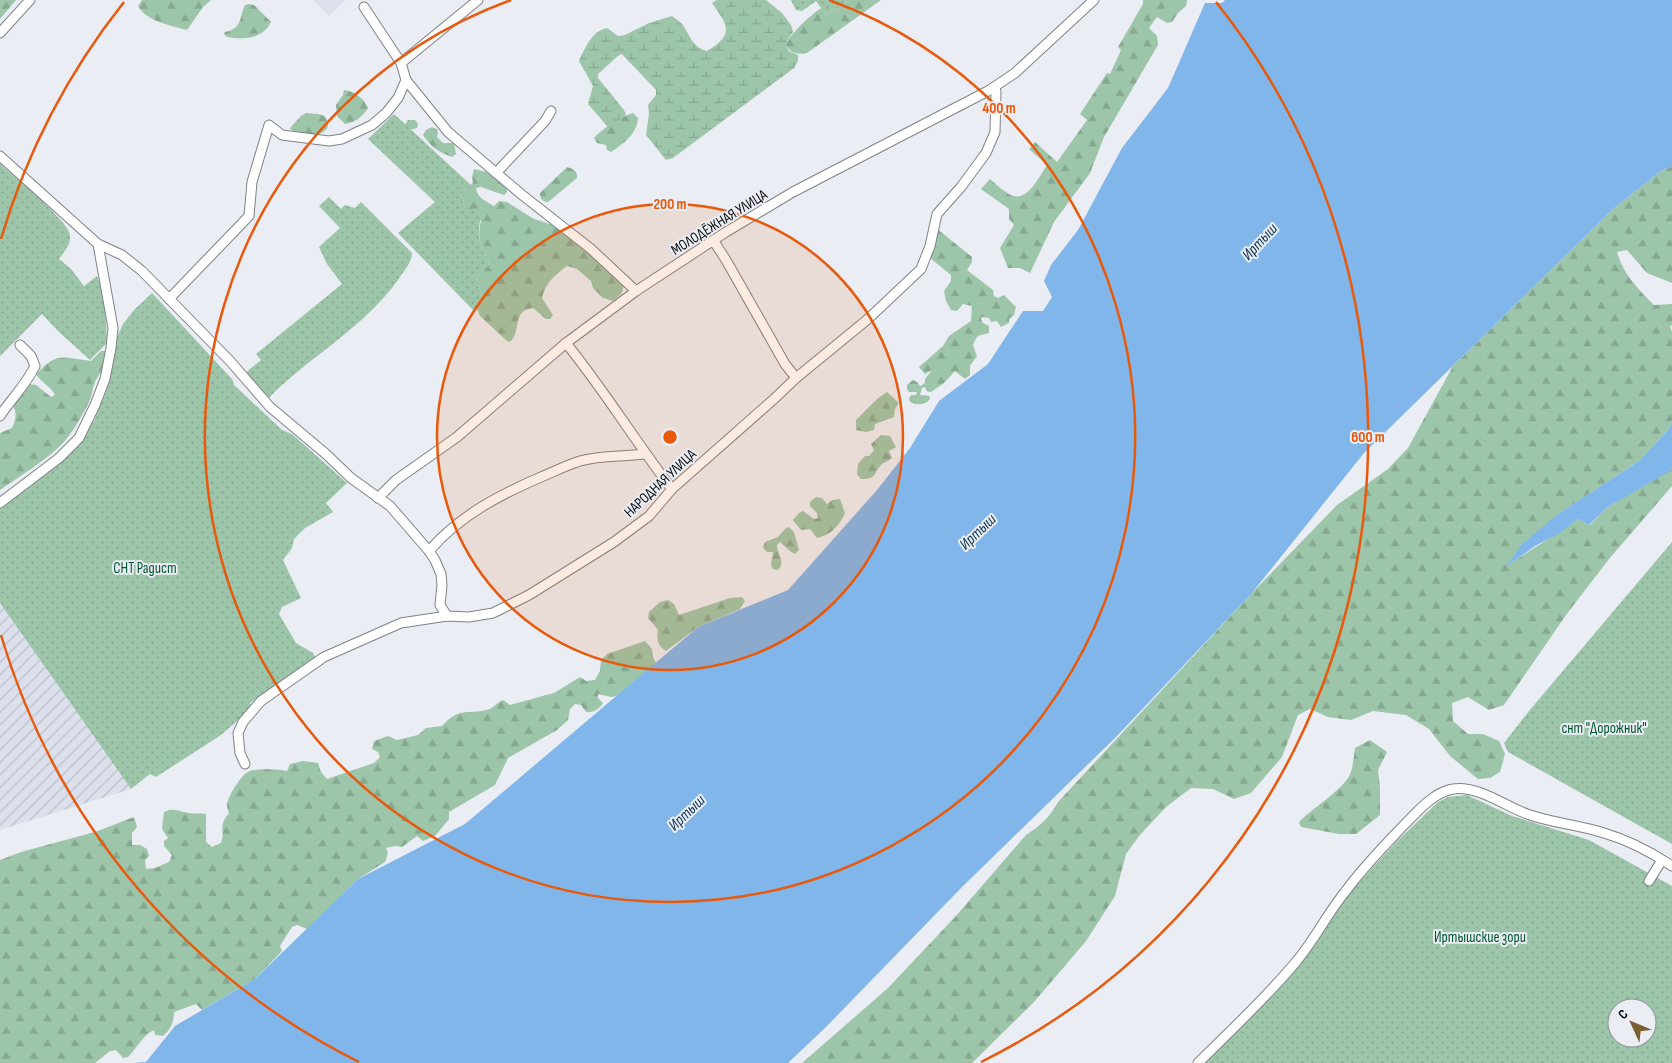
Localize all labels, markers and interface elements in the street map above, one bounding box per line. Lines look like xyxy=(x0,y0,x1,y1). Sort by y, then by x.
text: 400 m xyxy=(982,99,1016,118)
street label: МОЛОДЁЖНАЯ УЛИЦА xyxy=(668,185,771,260)
text: 200 m xyxy=(653,195,687,214)
water label: Иртыш xyxy=(1238,220,1282,264)
centre of rings xyxy=(661,428,679,446)
text: 600 m xyxy=(1351,428,1385,447)
street label: НАРОДНАЯ УЛИЦА xyxy=(620,445,701,522)
water label: Иртыш xyxy=(956,510,1000,554)
park label: СНТ Радист xyxy=(113,559,177,578)
park label: снт "Дорожник" xyxy=(1561,719,1647,738)
water label: Иртыш xyxy=(665,791,709,835)
park label: Иртышские зори xyxy=(1434,928,1526,947)
north arrow xyxy=(1607,998,1657,1048)
text: С xyxy=(1614,1006,1632,1023)

